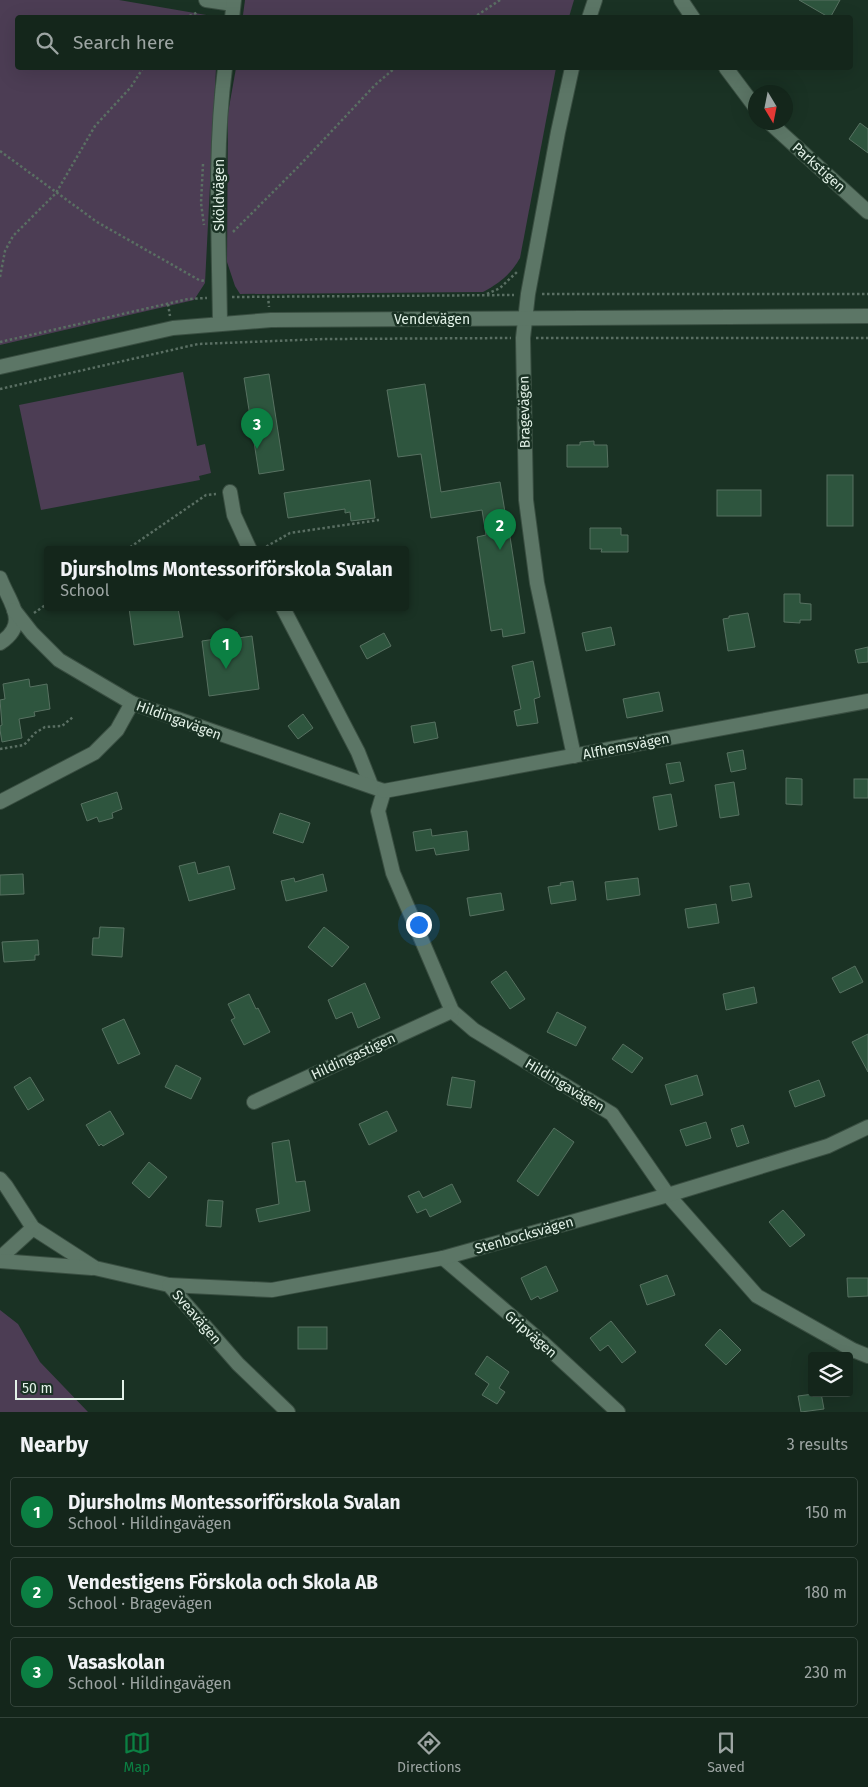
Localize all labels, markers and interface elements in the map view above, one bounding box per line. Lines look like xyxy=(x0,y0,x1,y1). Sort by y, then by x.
search box xyxy=(15,15,853,70)
icon: search xyxy=(33,29,61,57)
text: Search here xyxy=(73,31,174,54)
north arrow xyxy=(748,85,793,130)
street label: Parkstigen xyxy=(788,139,849,196)
street label: Sköldvägen xyxy=(211,159,228,231)
street label: Vendevägen xyxy=(394,311,470,328)
street label: Bragevägen xyxy=(515,376,534,448)
pin: 3 xyxy=(241,408,273,449)
pin: 2 xyxy=(484,509,516,550)
popup xyxy=(44,546,409,611)
text: Djursholms Montessoriförskola Svalan xyxy=(60,558,393,581)
text: School xyxy=(60,581,109,600)
pin: 1 xyxy=(210,628,242,669)
street label: Hildingavägen xyxy=(134,697,224,744)
street label: Alfhemsvägen xyxy=(581,730,671,763)
your location xyxy=(406,912,432,938)
street label: Hildingastigen xyxy=(308,1030,398,1083)
street label: Hildingavägen xyxy=(522,1055,607,1116)
street label: Stenbocksvägen xyxy=(473,1213,575,1258)
street label: Sveavägen xyxy=(168,1287,225,1348)
street label: Gripvägen xyxy=(501,1307,560,1362)
map controls xyxy=(808,1352,853,1397)
button: layers xyxy=(808,1352,853,1397)
scale bar xyxy=(15,1377,124,1400)
text: 50 m xyxy=(22,1380,53,1397)
text: Nearby xyxy=(20,1432,88,1458)
text: 3 results xyxy=(787,1435,848,1454)
text: Djursholms Montessoriförskola Svalan xyxy=(68,1491,401,1514)
text: 1 xyxy=(33,1503,41,1522)
text: 150 m xyxy=(805,1503,847,1522)
text: School · Hildingavägen xyxy=(68,1514,232,1533)
text: Vendestigens Förskola och Skola AB xyxy=(68,1571,378,1594)
text: 2 xyxy=(33,1583,41,1602)
text: 180 m xyxy=(804,1583,847,1602)
text: School · Bragevägen xyxy=(68,1594,212,1613)
text: Vasaskolan xyxy=(68,1651,165,1674)
text: 3 xyxy=(33,1663,41,1682)
text: 230 m xyxy=(804,1663,847,1682)
text: School · Hildingavägen xyxy=(68,1674,232,1693)
tab: Map xyxy=(123,1729,151,1776)
tab: Directions xyxy=(397,1729,461,1776)
tab: Saved xyxy=(707,1729,745,1776)

